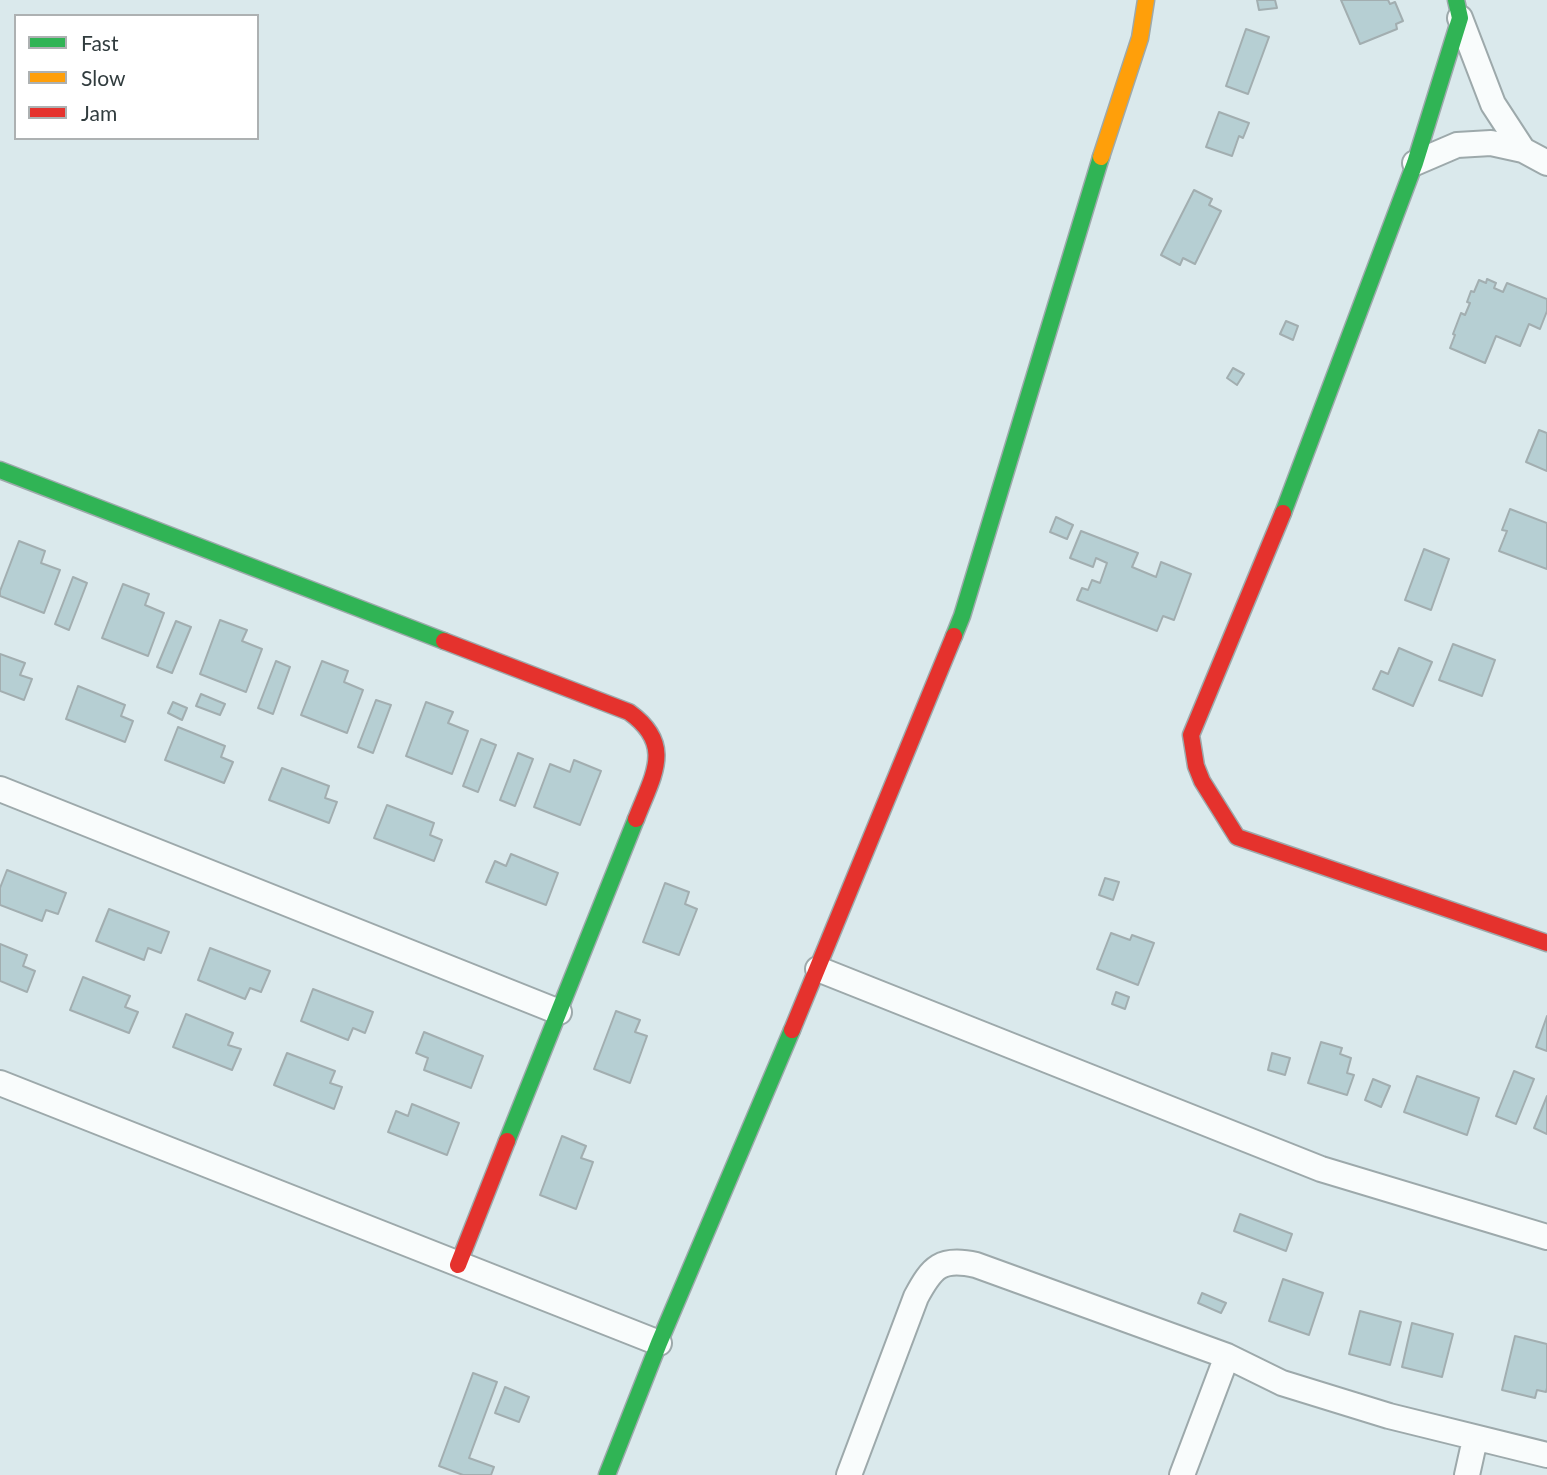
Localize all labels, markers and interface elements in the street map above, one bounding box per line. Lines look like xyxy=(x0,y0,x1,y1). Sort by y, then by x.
legend xyxy=(14,14,259,140)
text: Fast xyxy=(81,30,118,55)
text: Slow xyxy=(81,65,125,90)
text: Jam xyxy=(81,100,117,125)

